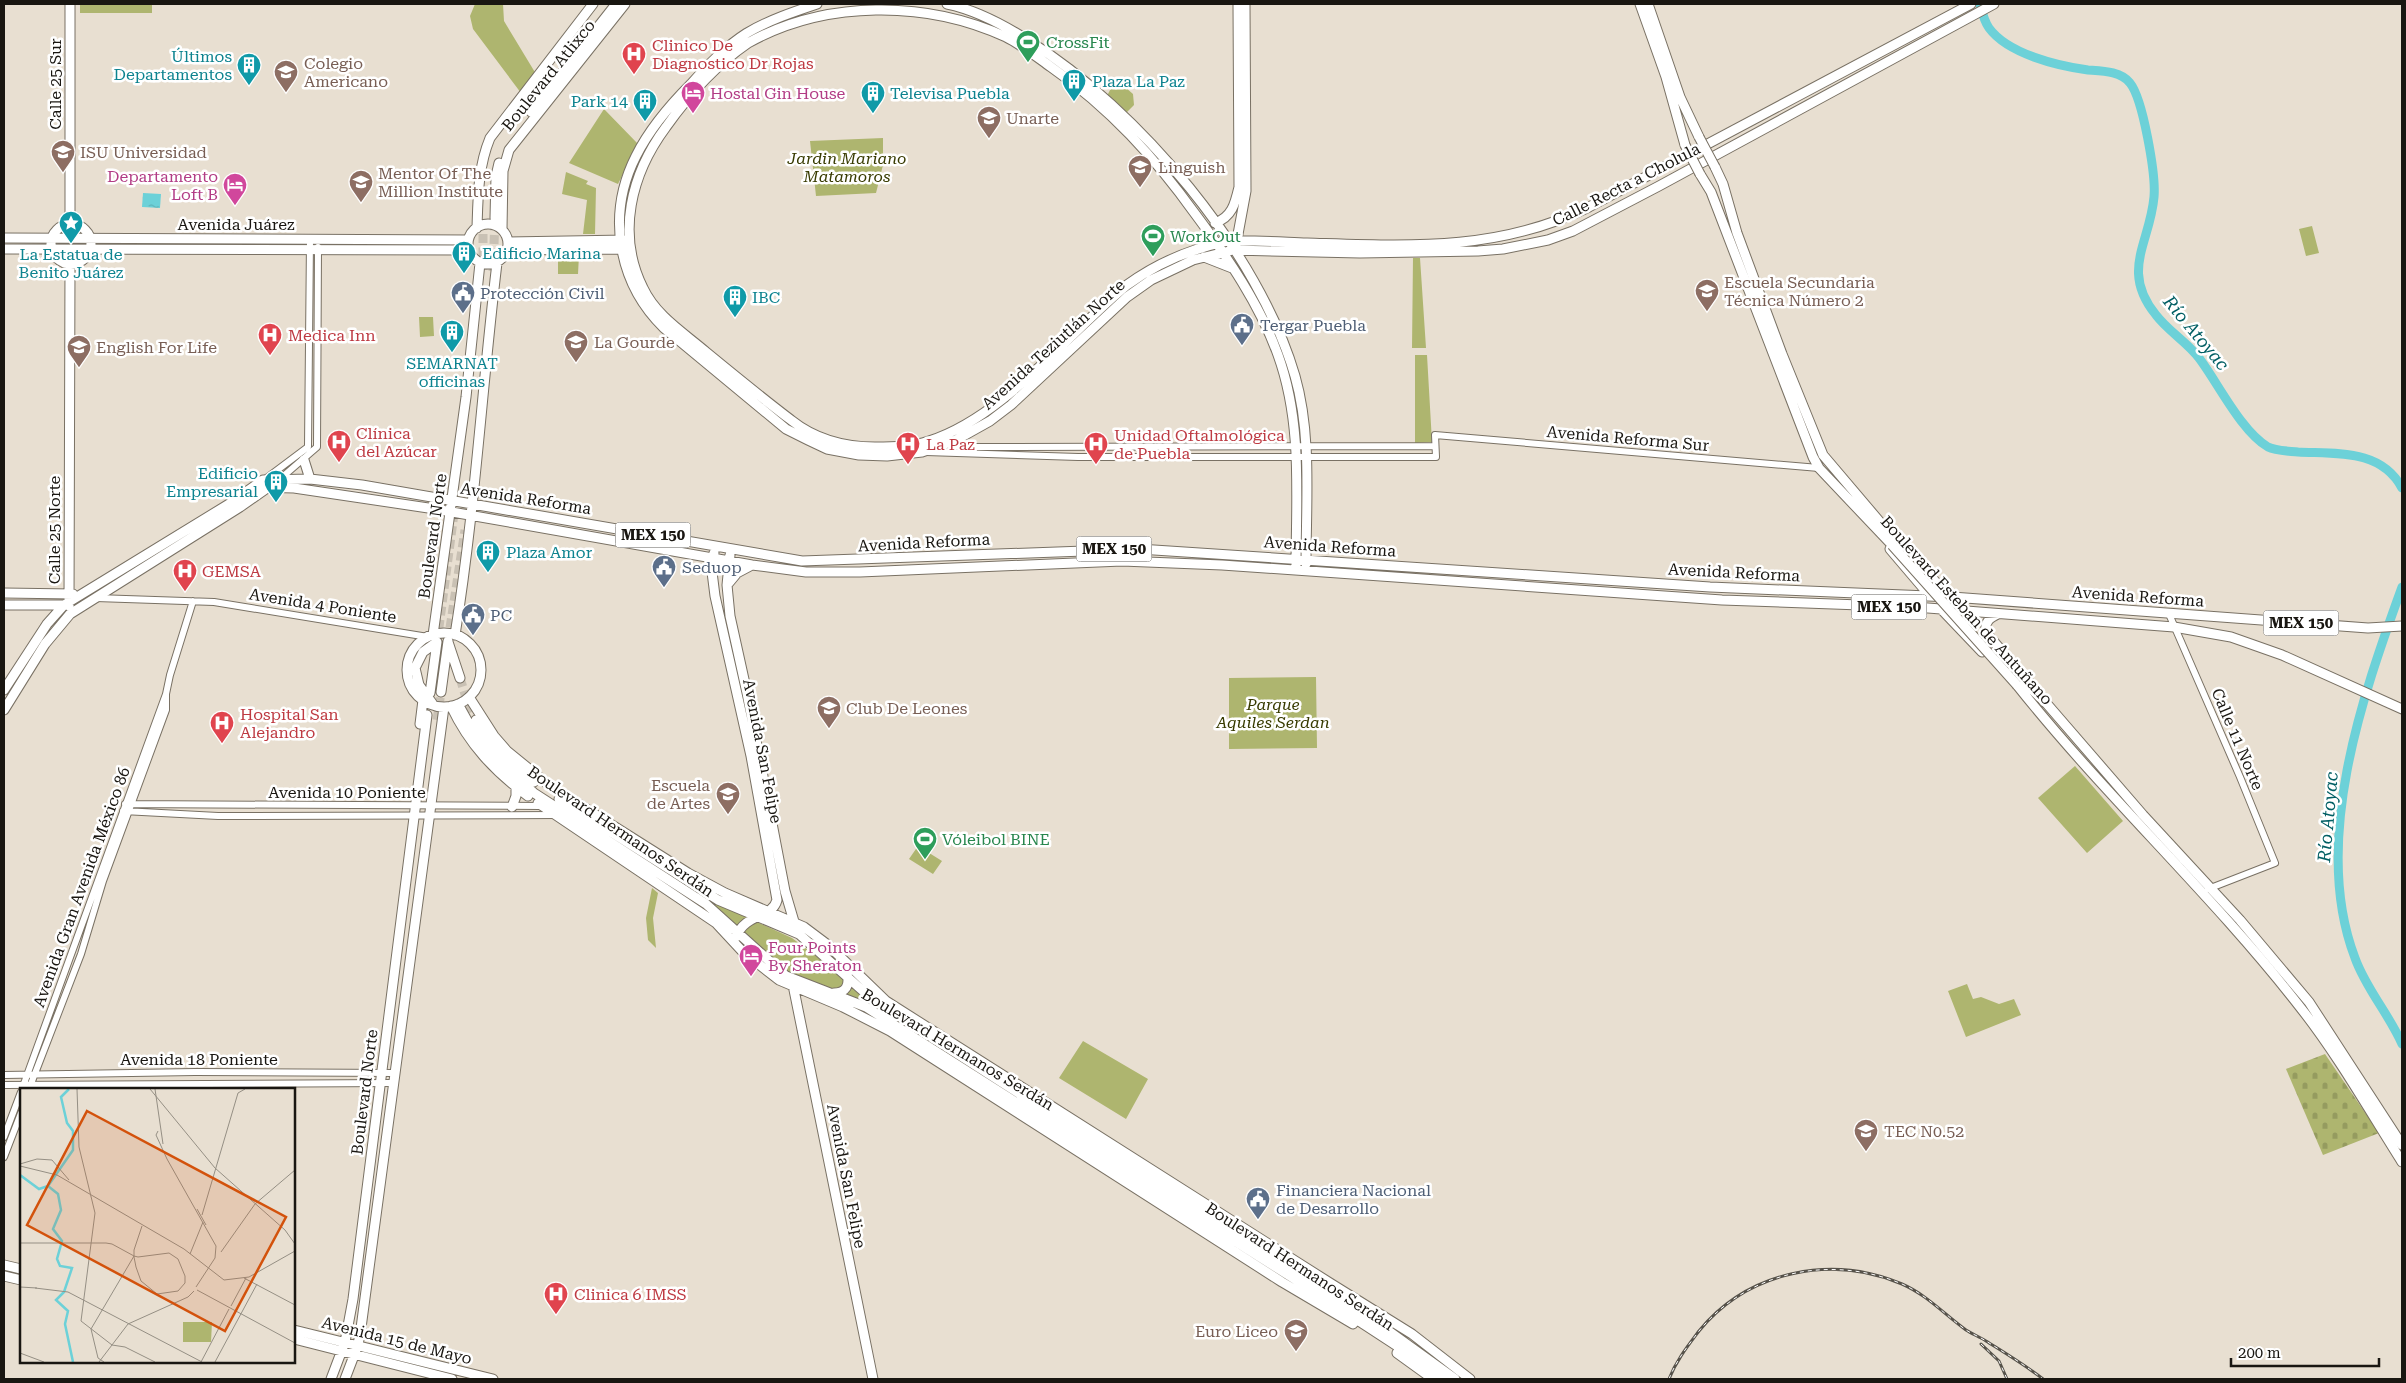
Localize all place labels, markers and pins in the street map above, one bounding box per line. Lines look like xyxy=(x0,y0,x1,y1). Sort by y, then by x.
sports icon: CrossFit xyxy=(1015,29,1041,63)
place label: CrossFit xyxy=(1046,33,1110,52)
place label: Clinico De Diagnostico Dr Rojas xyxy=(652,36,814,73)
hospital icon: Clinico De Diagnostico Dr Rojas xyxy=(621,41,647,75)
place label: Últimos Departamentos xyxy=(113,47,232,84)
building icon: Últimos Departamentos xyxy=(236,52,262,86)
place label: Colegio Americano xyxy=(304,54,388,91)
school or university icon: Colegio Americano xyxy=(273,59,299,93)
building icon: Plaza La Paz xyxy=(1061,68,1087,102)
place label: Plaza La Paz xyxy=(1092,72,1185,91)
hotel icon: Hostal Gin House xyxy=(680,80,706,114)
building icon: Televisa Puebla xyxy=(860,80,886,114)
place label: Hostal Gin House xyxy=(710,84,845,103)
place label: Televisa Puebla xyxy=(890,84,1010,103)
building icon: Park 14 xyxy=(632,88,658,122)
place label: Park 14 xyxy=(571,92,628,111)
school or university icon: Unarte xyxy=(976,105,1002,139)
place label: Unarte xyxy=(1006,109,1059,128)
school or university icon: ISU Universidad xyxy=(50,139,76,173)
place label: ISU Universidad xyxy=(80,143,207,162)
school or university icon: Linguish xyxy=(1127,154,1153,188)
place label: Linguish xyxy=(1158,158,1226,177)
place label: Mentor Of The Million Institute xyxy=(378,164,503,201)
place label: Departamento Loft B xyxy=(107,167,218,204)
school or university icon: Mentor Of The Million Institute xyxy=(348,169,374,203)
hotel icon: Departamento Loft B xyxy=(222,172,248,206)
place icon: La Estatua de Benito Juárez xyxy=(58,210,84,244)
sports icon: WorkOut xyxy=(1140,223,1166,257)
place label: WorkOut xyxy=(1170,227,1241,246)
building icon: Edificio Marina xyxy=(451,240,477,274)
place label: Edificio Marina xyxy=(482,244,601,263)
place label: La Estatua de Benito Juárez xyxy=(19,245,124,282)
place label: Escuela Secundaria Técnica Número 2 xyxy=(1724,273,1875,310)
school or university icon: Escuela Secundaria Técnica Número 2 xyxy=(1694,278,1720,312)
public building icon: Protección Civil xyxy=(450,280,476,314)
place label: Protección Civil xyxy=(480,284,605,303)
building icon: IBC xyxy=(722,284,748,318)
place label: IBC xyxy=(752,288,780,307)
public building icon: Tergar Puebla xyxy=(1229,312,1255,346)
place label: Tergar Puebla xyxy=(1260,316,1366,335)
building icon: SEMARNAT officinas xyxy=(439,319,465,353)
hospital icon: Medica Inn xyxy=(257,322,283,356)
place label: Medica Inn xyxy=(288,326,376,345)
school or university icon: La Gourde xyxy=(563,329,589,363)
place label: La Gourde xyxy=(594,333,675,352)
school or university icon: English For Life xyxy=(66,334,92,368)
place label: English For Life xyxy=(96,338,217,357)
place label: SEMARNAT officinas xyxy=(406,354,498,391)
place label: Clínica del Azúcar xyxy=(356,424,437,461)
place label: Unidad Oftalmológica de Puebla xyxy=(1114,426,1285,463)
hospital icon: Clínica del Azúcar xyxy=(326,429,352,463)
hospital icon: La Paz xyxy=(895,431,921,465)
hospital icon: Unidad Oftalmológica de Puebla xyxy=(1083,431,1109,465)
place label: La Paz xyxy=(926,435,975,454)
place label: Edificio Empresarial xyxy=(166,464,258,501)
building icon: Edificio Empresarial xyxy=(263,469,289,503)
building icon: Plaza Amor xyxy=(475,539,501,573)
place label: Plaza Amor xyxy=(506,543,593,562)
public building icon: Seduop xyxy=(651,554,677,588)
hospital icon: GEMSA xyxy=(172,558,198,592)
place label: Seduop xyxy=(682,558,742,577)
place label: GEMSA xyxy=(202,562,262,581)
public building icon: PC xyxy=(460,602,486,636)
place label: PC xyxy=(490,606,512,625)
school or university icon: Club De Leones xyxy=(816,695,842,729)
place label: Club De Leones xyxy=(846,699,968,718)
place label: Hospital San Alejandro xyxy=(240,705,339,742)
hospital icon: Hospital San Alejandro xyxy=(209,710,235,744)
place label: Escuela de Artes xyxy=(647,776,710,813)
school or university icon: Escuela de Artes xyxy=(715,781,741,815)
sports icon: Vóleibol BINE xyxy=(912,826,938,860)
place label: Vóleibol BINE xyxy=(942,830,1050,849)
place label: Four Points By Sheraton xyxy=(768,938,862,975)
hotel icon: Four Points By Sheraton xyxy=(738,943,764,977)
school or university icon: TEC N0.52 xyxy=(1853,1118,1879,1152)
place label: TEC N0.52 xyxy=(1884,1122,1964,1141)
place label: Financiera Nacional de Desarrollo xyxy=(1276,1181,1431,1218)
public building icon: Financiera Nacional de Desarrollo xyxy=(1245,1186,1271,1220)
hospital icon: Clinica 6 IMSS xyxy=(543,1281,569,1315)
place label: Clinica 6 IMSS xyxy=(574,1285,687,1304)
school or university icon: Euro Liceo xyxy=(1283,1318,1309,1352)
place label: Euro Liceo xyxy=(1195,1322,1278,1341)

